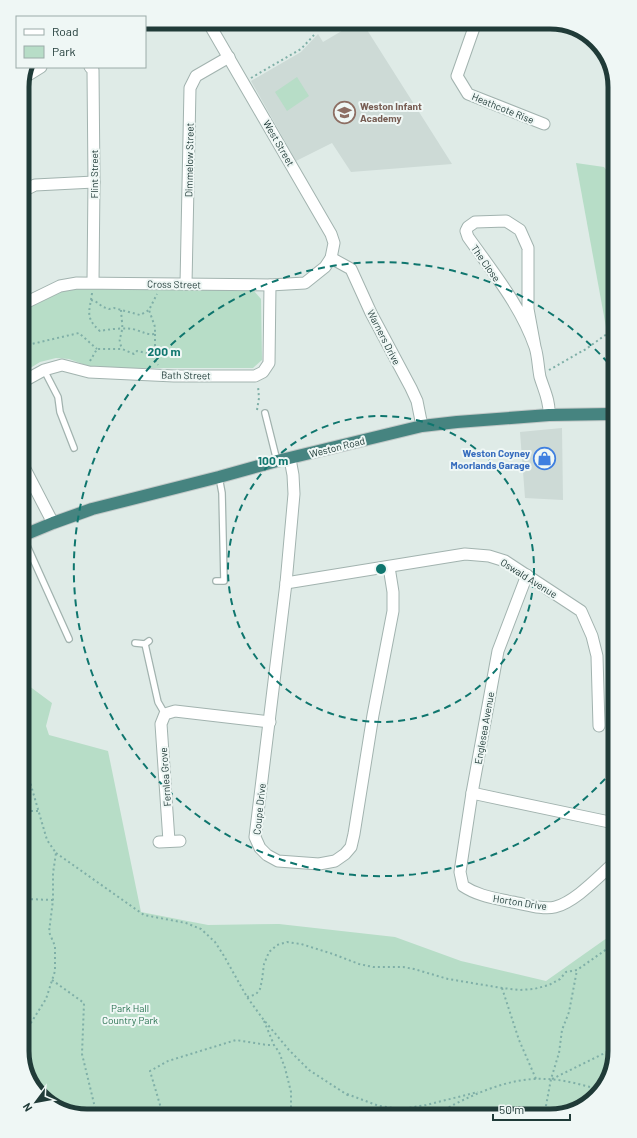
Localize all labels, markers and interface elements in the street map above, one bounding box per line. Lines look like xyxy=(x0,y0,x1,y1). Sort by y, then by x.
legend xyxy=(16,16,146,68)
text: Road xyxy=(52,24,79,38)
text: Park xyxy=(52,44,76,58)
street label: Heathcote Rise xyxy=(470,90,536,126)
school or university icon: Weston Infant Academy xyxy=(331,99,357,125)
place label: Weston Infant Academy xyxy=(360,100,422,124)
street label: West Street xyxy=(261,118,297,169)
street label: Dimmelow Street xyxy=(182,122,196,197)
street label: Flint Street xyxy=(88,149,100,198)
street label: The Close xyxy=(469,242,503,284)
street label: Cross Street xyxy=(147,278,201,290)
street label: Warners Drive xyxy=(365,307,403,367)
text: 200 m xyxy=(148,344,180,358)
street label: Bath Street xyxy=(161,369,211,381)
street label: Weston Road xyxy=(308,434,366,460)
shop icon: Weston Coyney Moorlands Garage xyxy=(532,446,558,472)
place label: Weston Coyney Moorlands Garage xyxy=(451,447,531,471)
text: 100 m xyxy=(258,453,288,467)
street label: Oswald Avenue xyxy=(498,556,560,600)
centre of rings xyxy=(374,562,388,576)
street label: Englesea Avenue xyxy=(472,691,496,765)
street label: Fernlea Grove xyxy=(157,747,173,807)
street label: Coupe Drive xyxy=(250,783,268,835)
street label: Horton Drive xyxy=(492,892,548,912)
park label: Park Hall Country Park xyxy=(102,1002,158,1026)
north arrow xyxy=(16,1082,56,1122)
scale bar xyxy=(493,1096,570,1122)
text: N xyxy=(20,1101,35,1114)
text: 50 m xyxy=(499,1102,524,1116)

